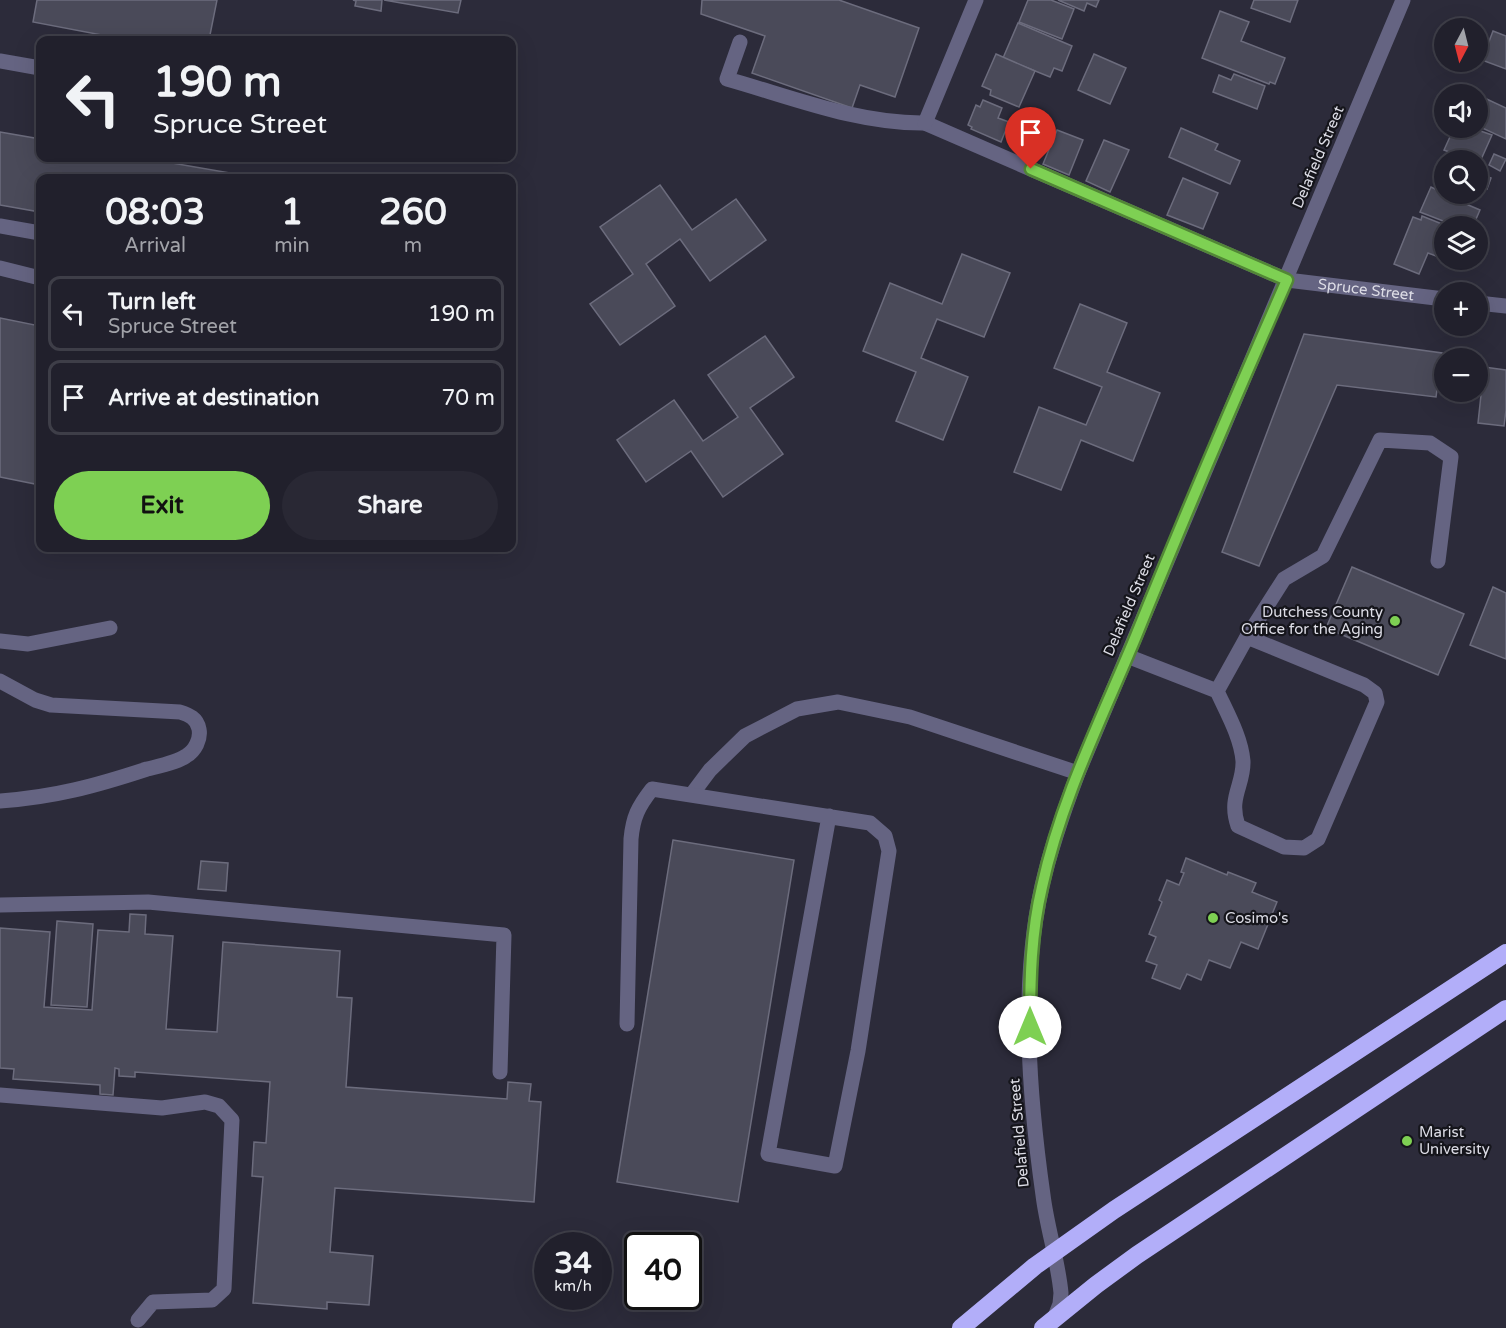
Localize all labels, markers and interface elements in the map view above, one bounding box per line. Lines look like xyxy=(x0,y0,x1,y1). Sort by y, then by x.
north arrow xyxy=(1434,18,1488,72)
map controls xyxy=(1434,18,1488,402)
text: 190 m xyxy=(153,57,282,108)
icon: left xyxy=(54,60,132,138)
button: sound xyxy=(1434,84,1488,138)
street label: Delafield Street xyxy=(1288,103,1348,211)
pin xyxy=(1005,107,1056,169)
text: Spruce Street xyxy=(153,108,327,141)
icon: arrive xyxy=(1014,116,1047,149)
button: search xyxy=(1434,150,1488,204)
text: 08:03 xyxy=(105,191,205,234)
text: 1 xyxy=(281,191,303,234)
text: 260 xyxy=(379,191,447,234)
button: layers xyxy=(1434,216,1488,270)
text: Arrival xyxy=(124,234,186,258)
text: min xyxy=(274,234,310,258)
text: m xyxy=(404,234,422,258)
street label: Spruce Street xyxy=(1317,275,1415,304)
button: + xyxy=(1434,282,1488,336)
text: Turn left xyxy=(108,289,196,315)
icon: left xyxy=(57,297,90,330)
text: 190 m xyxy=(428,301,495,327)
text: Spruce Street xyxy=(108,315,237,339)
button: − xyxy=(1434,348,1488,402)
icon: arrive xyxy=(57,381,90,414)
text: Arrive at destination xyxy=(108,385,319,411)
text: 70 m xyxy=(441,385,495,411)
button: Exit xyxy=(54,471,270,540)
button: Share xyxy=(282,471,498,540)
street label: Delafield Street xyxy=(1099,551,1159,659)
place label: Dutchess County Office for the Aging xyxy=(1241,603,1383,638)
marker: Dutchess County Office for the Aging xyxy=(1388,614,1402,628)
place label: Cosimo's xyxy=(1225,909,1288,927)
marker: Cosimo's xyxy=(1206,911,1220,925)
position arrow xyxy=(998,995,1062,1059)
street label: Delafield Street xyxy=(1005,1077,1033,1188)
place label: Marist University xyxy=(1419,1123,1490,1158)
marker: Marist University xyxy=(1400,1134,1414,1148)
speed limit sign: 40 xyxy=(624,1232,702,1310)
text: 34 xyxy=(554,1245,592,1282)
text: km/h xyxy=(554,1277,592,1295)

